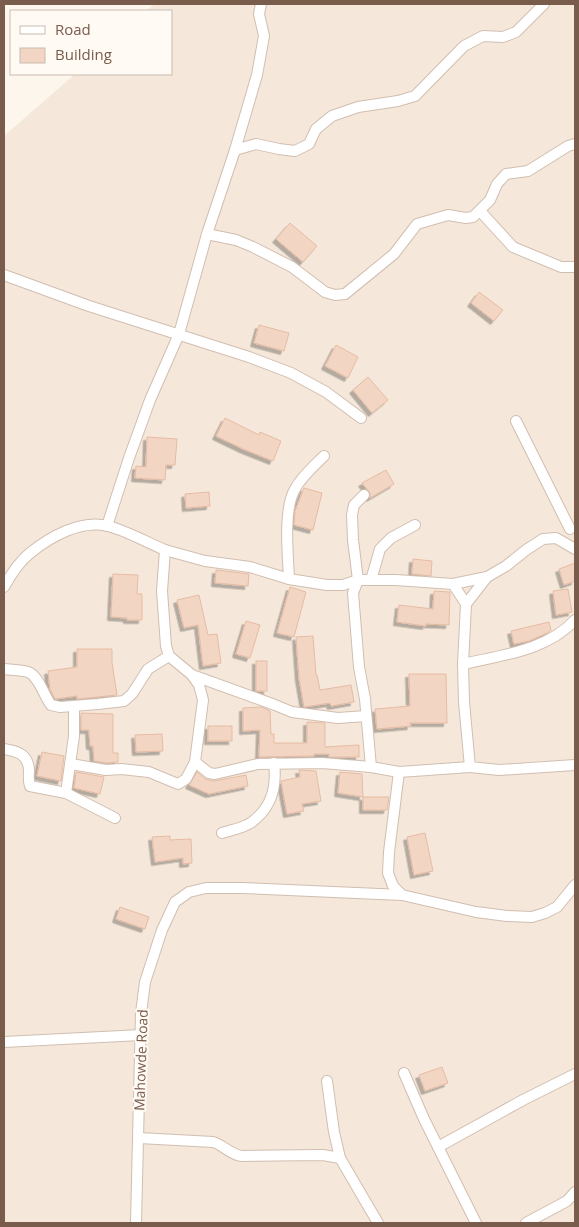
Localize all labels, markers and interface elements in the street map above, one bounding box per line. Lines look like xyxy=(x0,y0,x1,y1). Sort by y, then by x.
legend xyxy=(10,10,172,75)
text: Road xyxy=(55,19,91,39)
text: Building xyxy=(55,44,112,64)
street label: Mahowde Road xyxy=(129,1009,152,1111)

